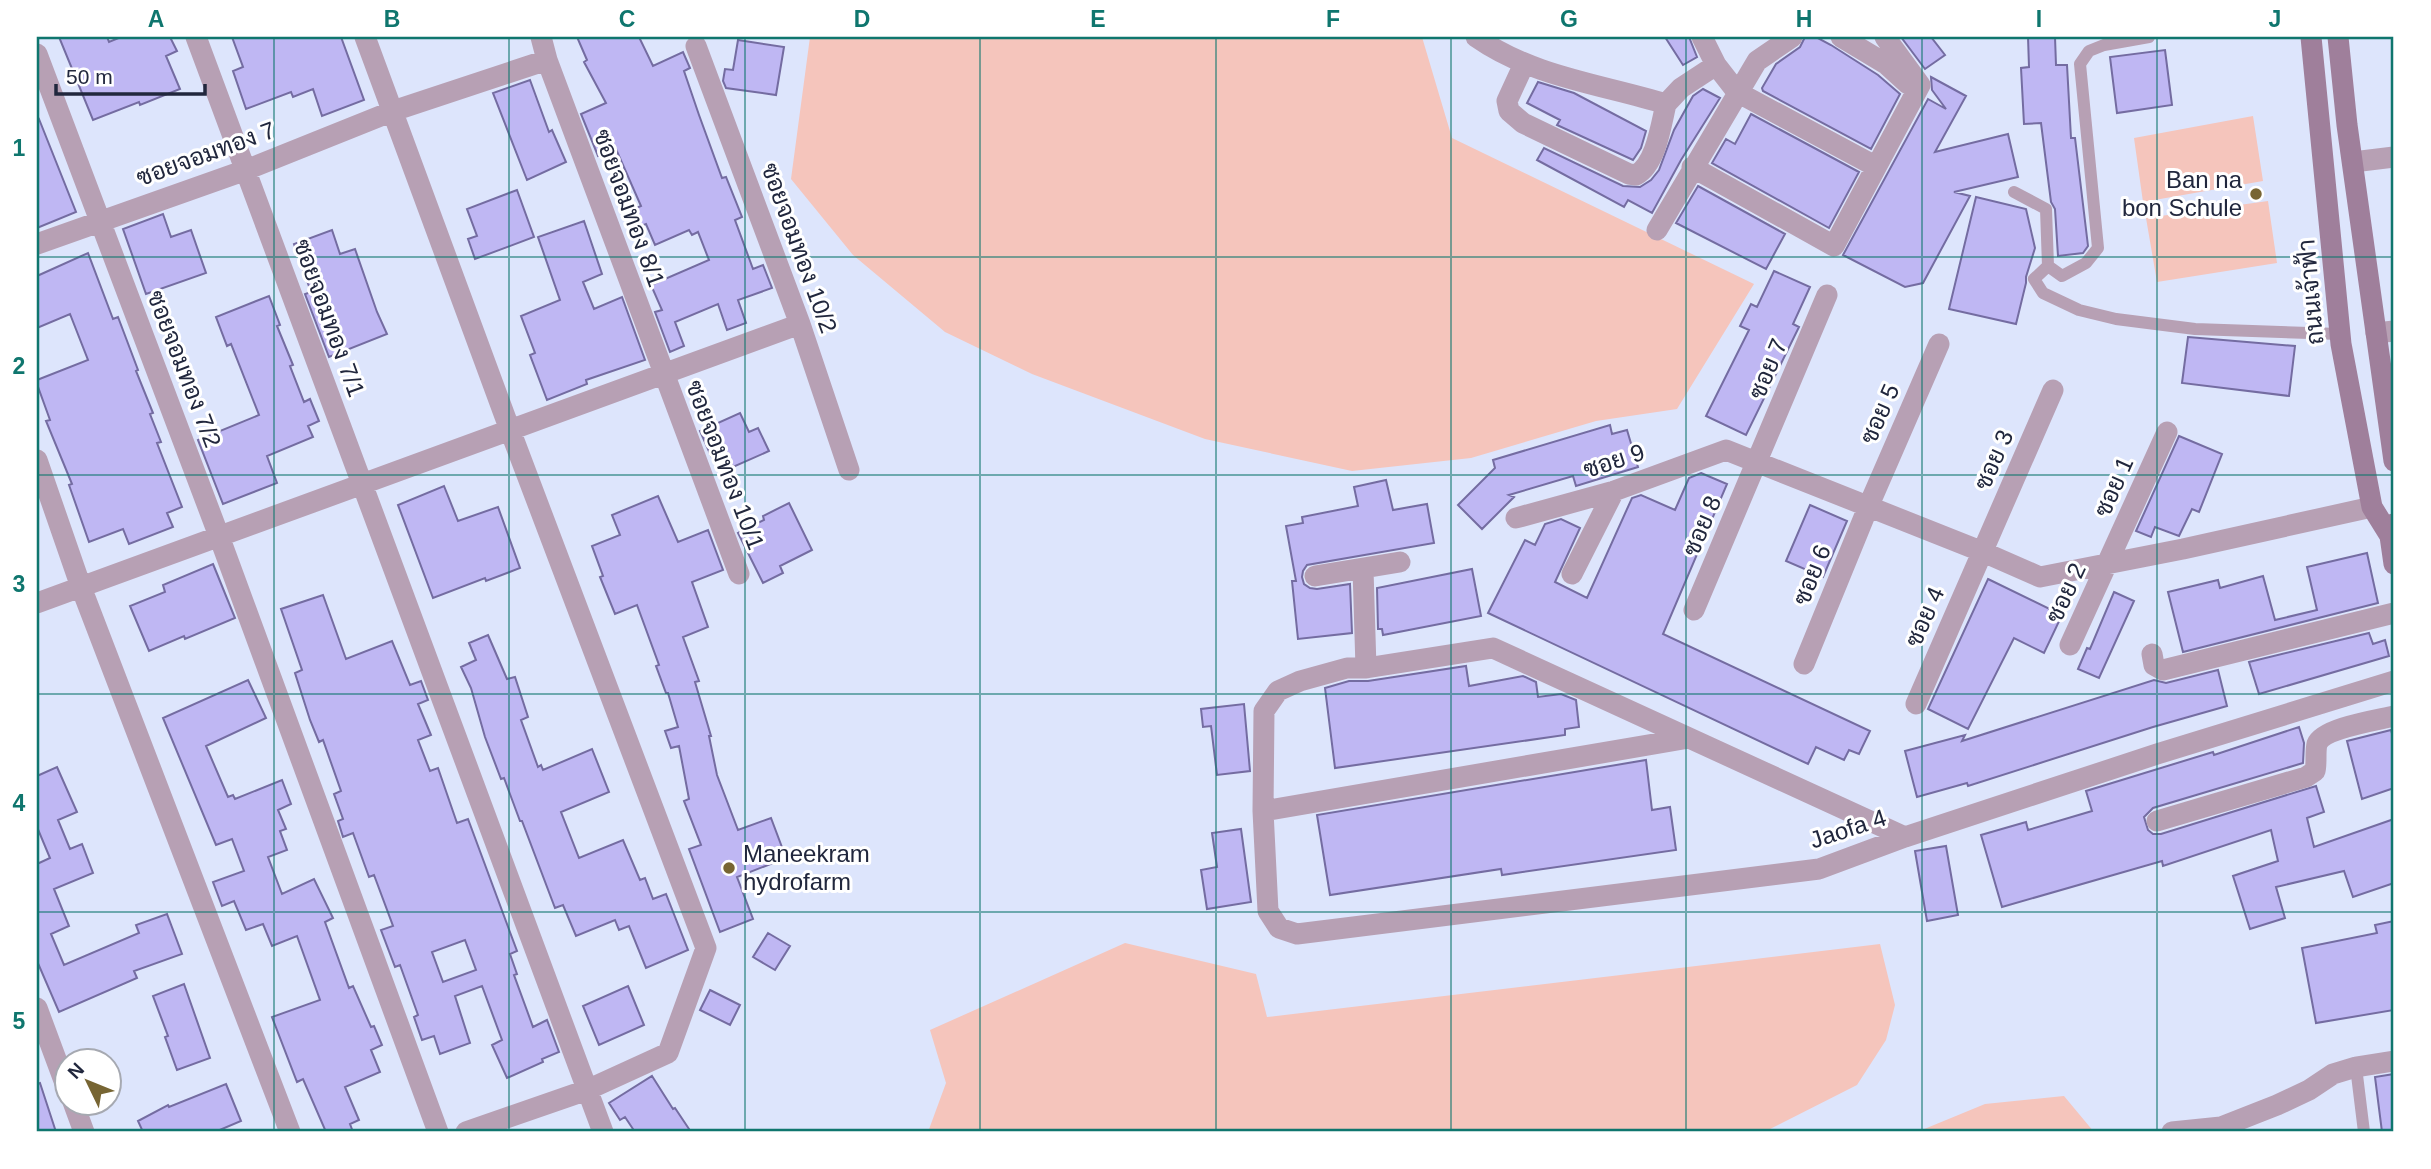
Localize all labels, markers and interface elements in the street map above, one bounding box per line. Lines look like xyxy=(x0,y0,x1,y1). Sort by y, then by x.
text: A xyxy=(148,6,164,32)
text: B xyxy=(384,6,400,32)
text: C xyxy=(619,6,635,32)
text: D xyxy=(854,6,870,32)
text: E xyxy=(1090,6,1106,32)
text: F xyxy=(1326,6,1340,32)
text: G xyxy=(1560,6,1578,32)
text: H xyxy=(1796,6,1812,32)
text: I xyxy=(2036,6,2042,32)
text: J xyxy=(2269,6,2281,32)
scale bar xyxy=(56,52,205,96)
text: 50 m xyxy=(66,65,113,88)
street label: ซอยจอมทอง 7 xyxy=(133,116,279,191)
street label: ซอยจอมทอง 8/1 xyxy=(588,125,670,290)
text: 1 xyxy=(13,135,26,161)
street label: ซอยจอมทอง 10/2 xyxy=(756,159,843,337)
place label: Ban na bon Schule xyxy=(2122,166,2243,221)
marker: Ban na bon Schule xyxy=(2248,186,2264,202)
street label: ซอยจอมทอง 7/1 xyxy=(288,235,370,400)
street label: ถนนเจ้าฟ้า xyxy=(2291,238,2329,346)
street label: ซอยจอมทอง 7/2 xyxy=(142,287,227,451)
street label: ซอย 7 xyxy=(1743,335,1792,403)
text: 2 xyxy=(13,353,25,379)
street label: ซอยจอมทอง 10/1 xyxy=(681,376,770,553)
street label: ซอย 5 xyxy=(1854,380,1905,448)
street label: ซอย 3 xyxy=(1968,426,2019,494)
street label: ซอย 9 xyxy=(1580,438,1648,483)
street label: ซอย 1 xyxy=(2088,453,2139,521)
street label: ซอย 8 xyxy=(1677,492,1726,560)
street label: ซอย 6 xyxy=(1787,541,1836,609)
street label: ซอย 2 xyxy=(2040,559,2091,627)
text: 3 xyxy=(13,571,25,597)
street label: ซอย 4 xyxy=(1899,583,1950,651)
text: 4 xyxy=(13,790,26,816)
street label: Jaofa 4 xyxy=(1806,804,1889,854)
place label: Maneekram hydrofarm xyxy=(743,840,870,895)
marker: Maneekram hydrofarm xyxy=(721,860,737,876)
text: 5 xyxy=(13,1008,26,1034)
north arrow xyxy=(52,1046,122,1116)
text: N xyxy=(64,1059,88,1083)

